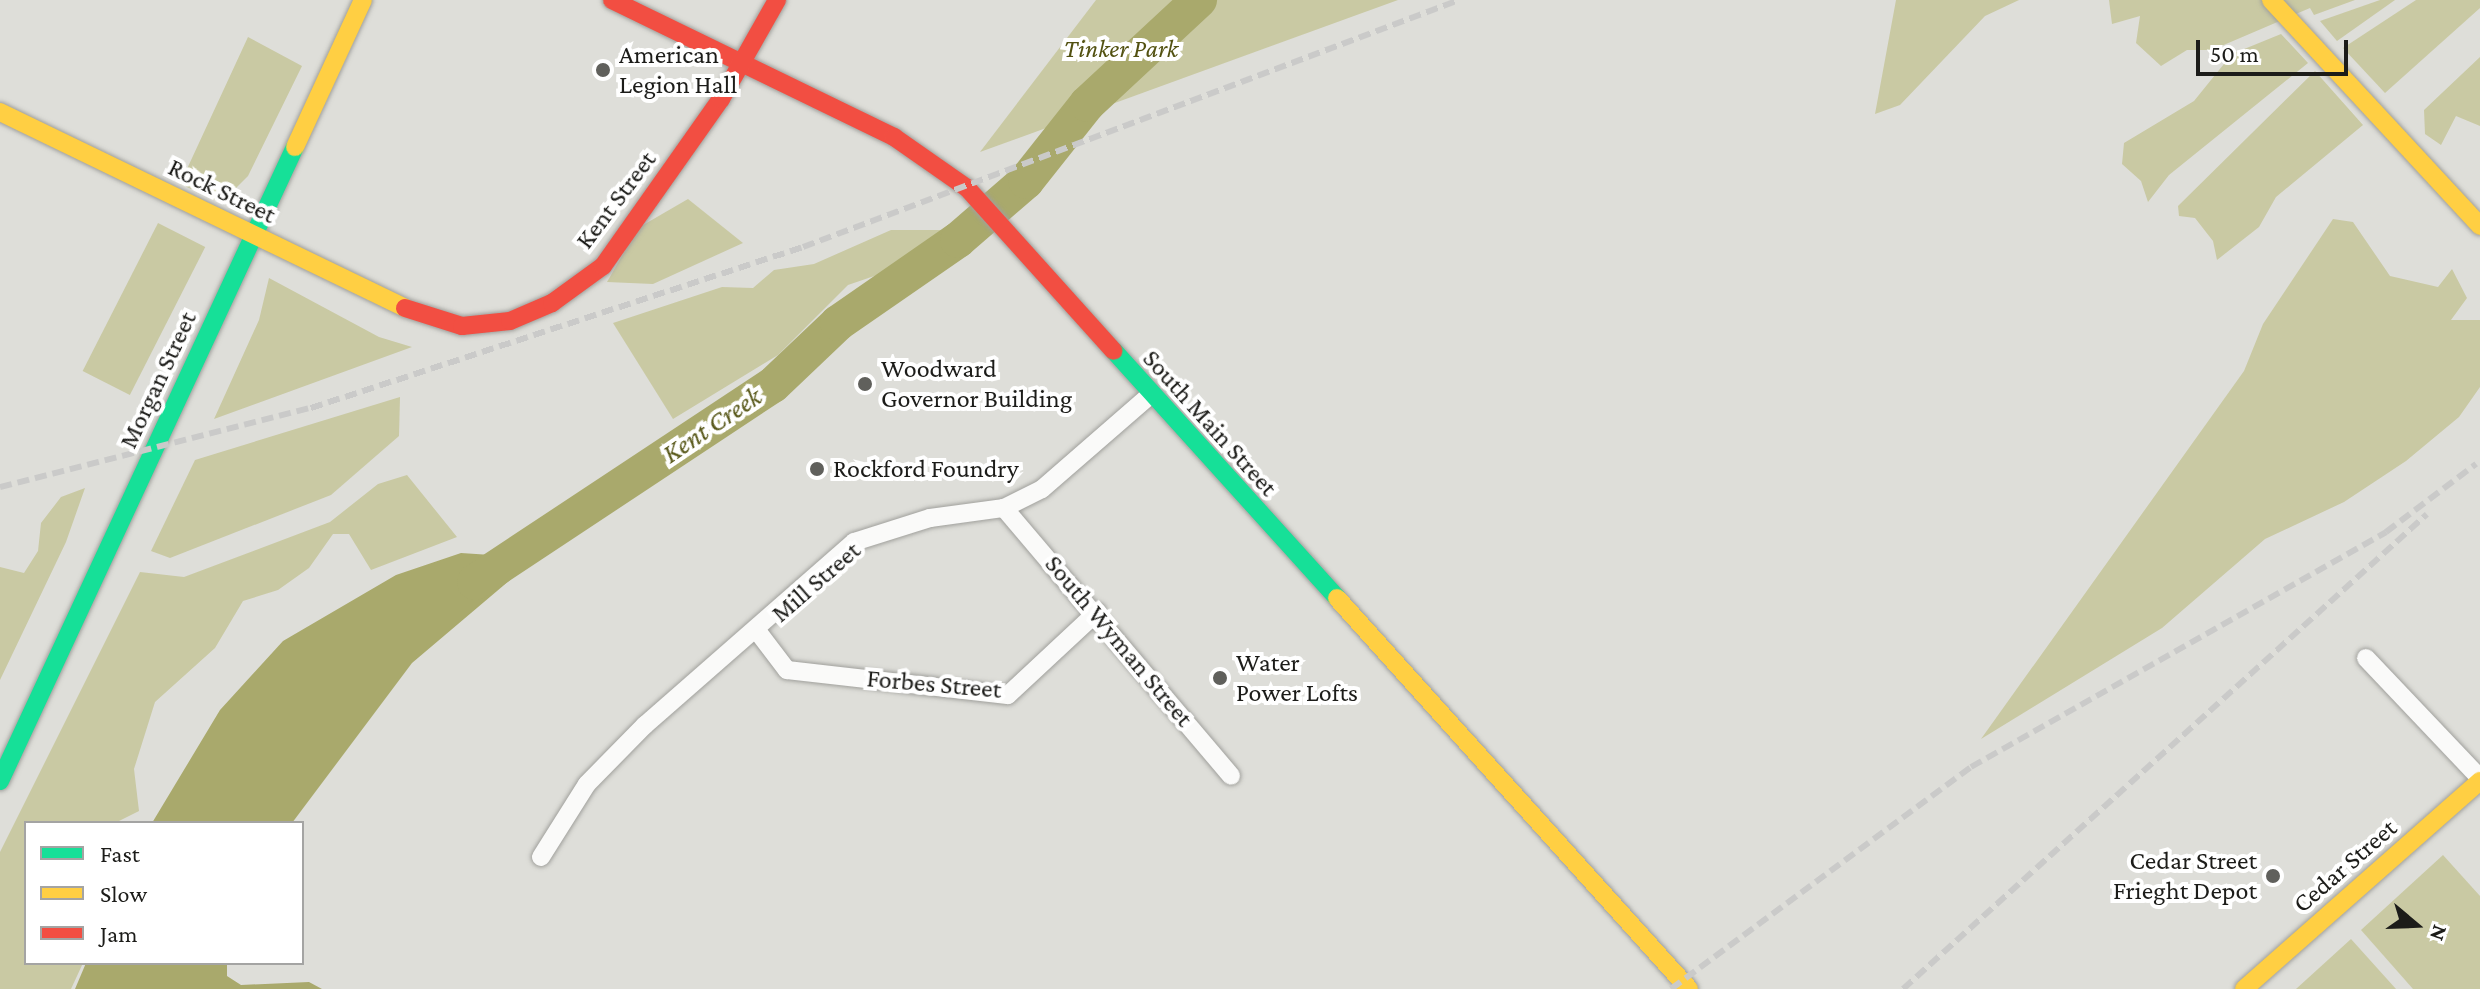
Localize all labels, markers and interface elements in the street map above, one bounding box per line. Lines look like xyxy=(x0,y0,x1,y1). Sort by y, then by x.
scale bar xyxy=(2200,24,2352,74)
park label: Tinker Park xyxy=(1064,33,1178,65)
place label: American Legion Hall xyxy=(619,39,737,100)
text: 50 m xyxy=(2210,40,2259,67)
marker: American Legion Hall xyxy=(594,61,612,79)
street label: Kent Street xyxy=(569,145,663,255)
street label: Rock Street xyxy=(163,152,281,230)
street label: Morgan Street xyxy=(113,307,203,453)
street label: South Main Street xyxy=(1136,343,1284,503)
place label: Woodward Governor Building xyxy=(881,353,1072,414)
marker: Woodward Governor Building xyxy=(856,375,874,393)
water label: Kent Creek xyxy=(656,379,768,471)
place label: Rockford Foundry xyxy=(833,453,1019,485)
marker: Rockford Foundry xyxy=(808,460,826,478)
street label: Mill Street xyxy=(765,535,867,629)
street label: South Wyman Street xyxy=(1038,549,1200,733)
place label: Water Power Lofts xyxy=(1236,647,1358,708)
street label: Forbes Street xyxy=(865,663,1003,705)
marker: Water Power Lofts xyxy=(1211,669,1229,687)
street label: Cedar Street xyxy=(2287,812,2403,920)
legend xyxy=(24,821,304,965)
text: Fast xyxy=(100,840,140,867)
place label: Cedar Street Frieght Depot xyxy=(2113,845,2257,906)
marker: Cedar Street Frieght Depot xyxy=(2264,867,2282,885)
text: Slow xyxy=(100,880,147,907)
north arrow xyxy=(2376,885,2456,965)
text: Jam xyxy=(100,920,138,947)
text: N xyxy=(2425,922,2453,944)

